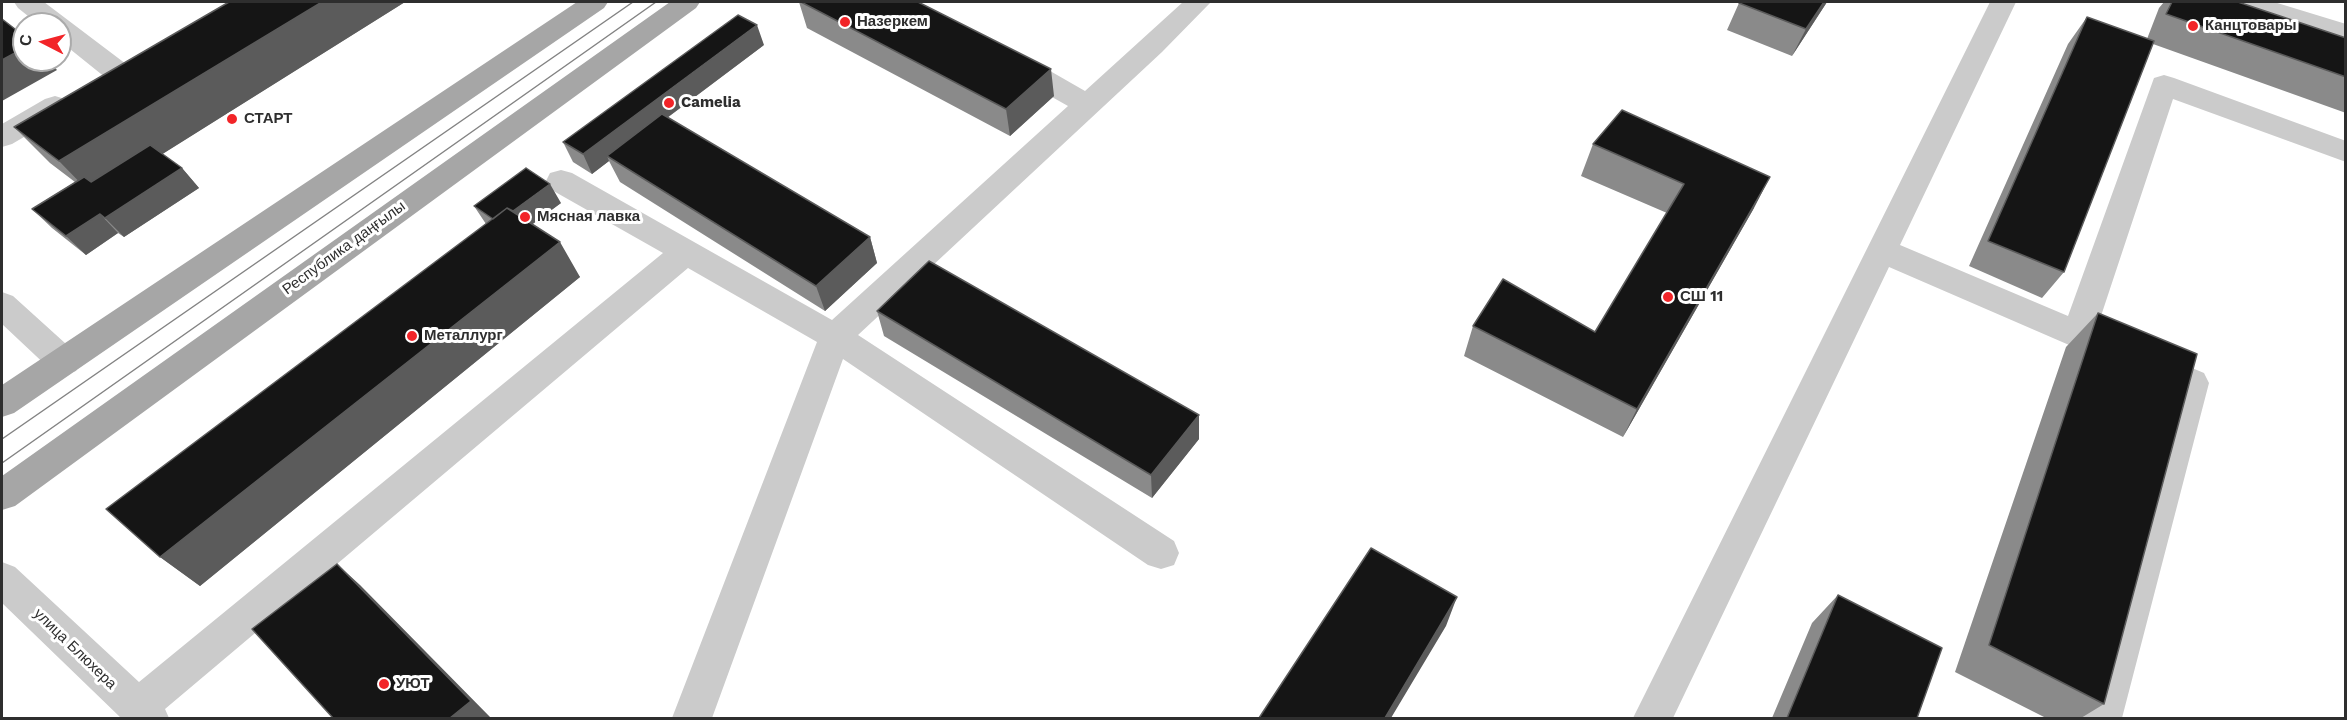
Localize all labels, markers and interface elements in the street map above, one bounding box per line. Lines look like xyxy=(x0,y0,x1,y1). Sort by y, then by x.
north arrow xyxy=(12,12,72,72)
place label: Назеркем xyxy=(857,13,928,31)
marker: Назеркем xyxy=(838,15,852,29)
place label: Канцтовары xyxy=(2205,17,2297,35)
marker: Канцтовары xyxy=(2186,19,2200,33)
text: С xyxy=(16,34,36,47)
place label: Camelia xyxy=(681,94,741,112)
marker: Camelia xyxy=(662,96,676,110)
place label: СТАРТ xyxy=(244,110,292,128)
marker: СТАРТ xyxy=(225,112,239,126)
street label: Республика даңғылы xyxy=(279,197,409,299)
place label: Мясная лавка xyxy=(537,208,640,226)
marker: Мясная лавка xyxy=(518,210,532,224)
place label: СШ 11 xyxy=(1680,288,1723,306)
marker: СШ 11 xyxy=(1661,290,1675,304)
place label: Металлург xyxy=(424,327,503,345)
marker: Металлург xyxy=(405,329,419,343)
street label: улица Блюхера xyxy=(30,605,120,693)
place label: УЮТ xyxy=(396,675,430,693)
marker: УЮТ xyxy=(377,677,391,691)

